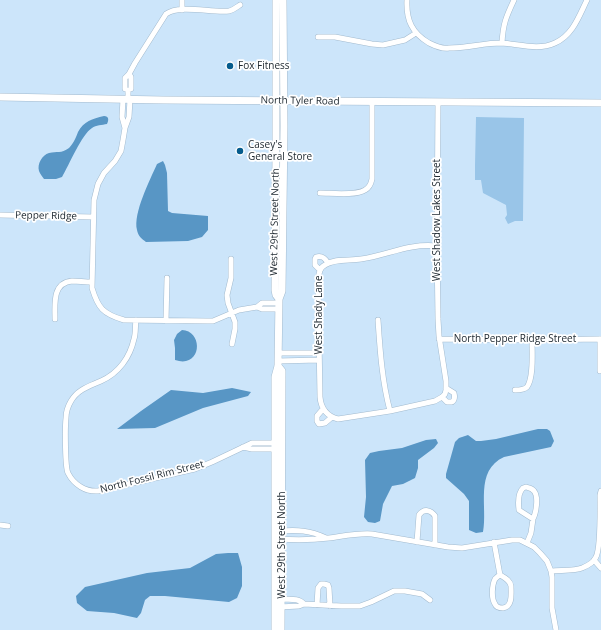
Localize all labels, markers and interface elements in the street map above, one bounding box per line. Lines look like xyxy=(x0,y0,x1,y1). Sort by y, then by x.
place label: Fox Fitness xyxy=(238,60,290,72)
marker: Fox Fitness xyxy=(225,61,235,71)
street label: North Tyler Road xyxy=(260,94,340,108)
place label: Casey's General Store xyxy=(248,139,312,162)
marker: Casey's General Store xyxy=(235,146,245,156)
street label: West Shadow Lakes Street xyxy=(431,159,443,281)
street label: West 29th Street North xyxy=(268,168,282,276)
street label: Pepper Ridge xyxy=(15,209,77,223)
street label: West Shady Lane xyxy=(313,275,325,355)
street label: North Pepper Ridge Street xyxy=(454,333,576,345)
street label: North Fossil Rim Street xyxy=(99,458,205,496)
street label: West 29th Street North xyxy=(276,491,288,599)

